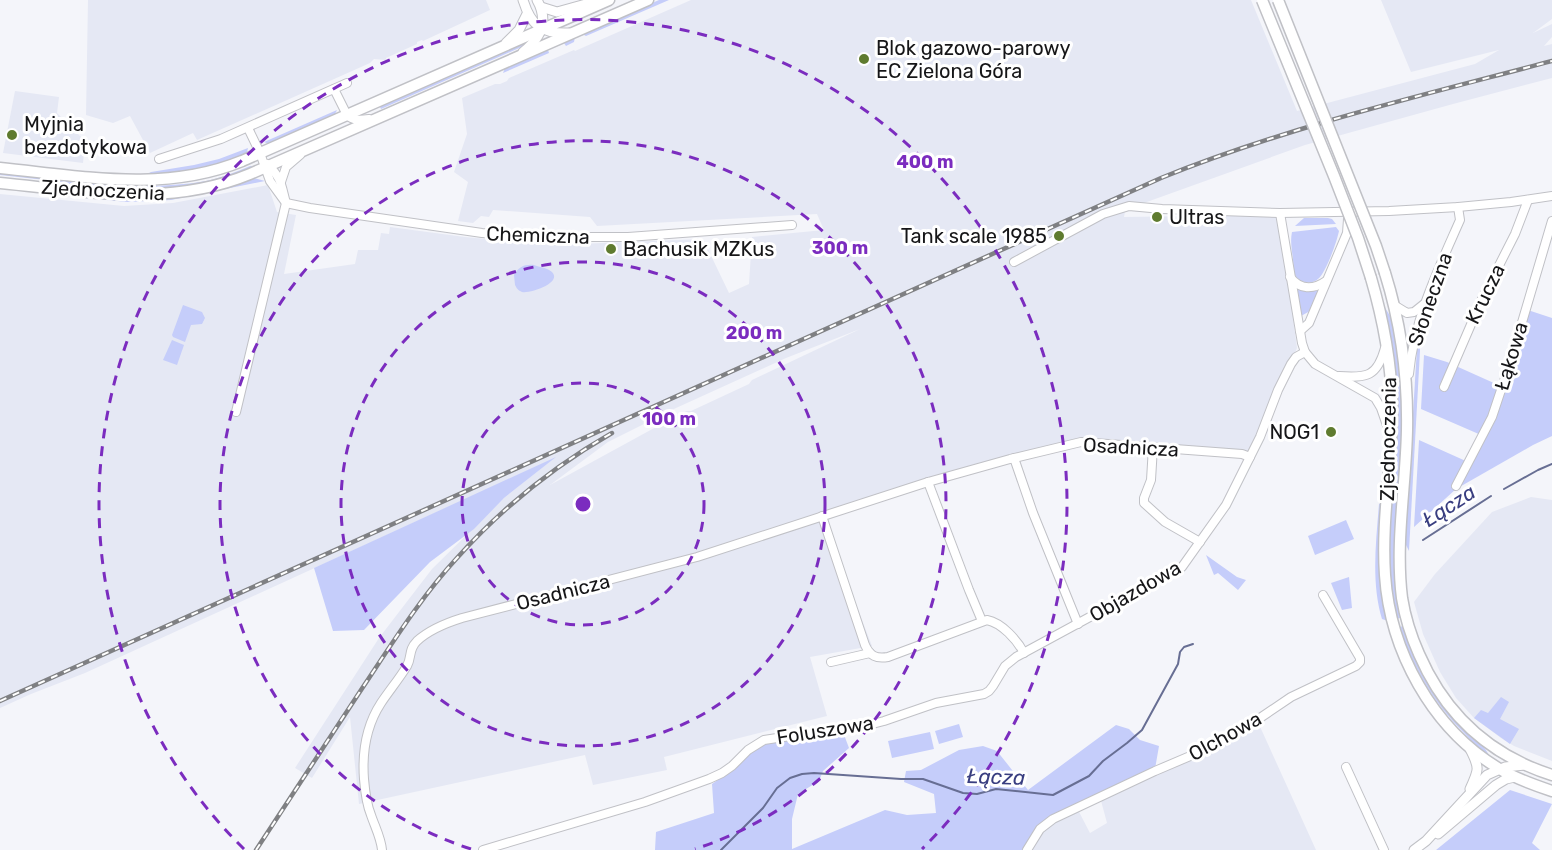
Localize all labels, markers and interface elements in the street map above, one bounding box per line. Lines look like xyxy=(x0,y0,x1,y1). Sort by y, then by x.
place label: Blok gazowo-parowy EC Zielona Góra xyxy=(876,36,1071,83)
marker: Blok gazowo-parowy EC Zielona Góra xyxy=(857,52,871,66)
place label: Myjnia bezdotykowa xyxy=(24,112,147,159)
marker: Myjnia bezdotykowa xyxy=(5,128,19,142)
text: 400 m xyxy=(896,151,954,173)
street label: Zjednoczenia xyxy=(40,175,166,205)
place label: Ultras xyxy=(1169,205,1224,229)
marker: Ultras xyxy=(1150,210,1164,224)
street label: Chemiczna xyxy=(486,221,590,249)
place label: Tank scale 1985 xyxy=(901,224,1047,248)
marker: Tank scale 1985 xyxy=(1052,229,1066,243)
place label: Bachusik MZKus xyxy=(623,237,774,261)
text: 300 m xyxy=(812,237,868,259)
marker: Bachusik MZKus xyxy=(604,242,618,256)
street label: Słoneczna xyxy=(1403,249,1457,349)
street label: Krucza xyxy=(1460,260,1510,328)
street label: Łąkowa xyxy=(1489,319,1533,393)
text: 200 m xyxy=(726,322,782,344)
street label: Zjednoczenia xyxy=(1375,377,1401,501)
text: 100 m xyxy=(642,408,696,430)
place label: NOG1 xyxy=(1269,420,1319,444)
marker: NOG1 xyxy=(1324,425,1338,439)
street label: Osadnicza xyxy=(1082,433,1180,461)
water label: Łącza xyxy=(1417,479,1480,532)
centre of rings xyxy=(573,494,593,514)
street label: Objazdowa xyxy=(1085,555,1185,627)
street label: Osadnicza xyxy=(514,569,612,615)
street label: Olchowa xyxy=(1184,706,1266,766)
street label: Foluszowa xyxy=(775,710,875,750)
water label: Łącza xyxy=(966,763,1026,790)

